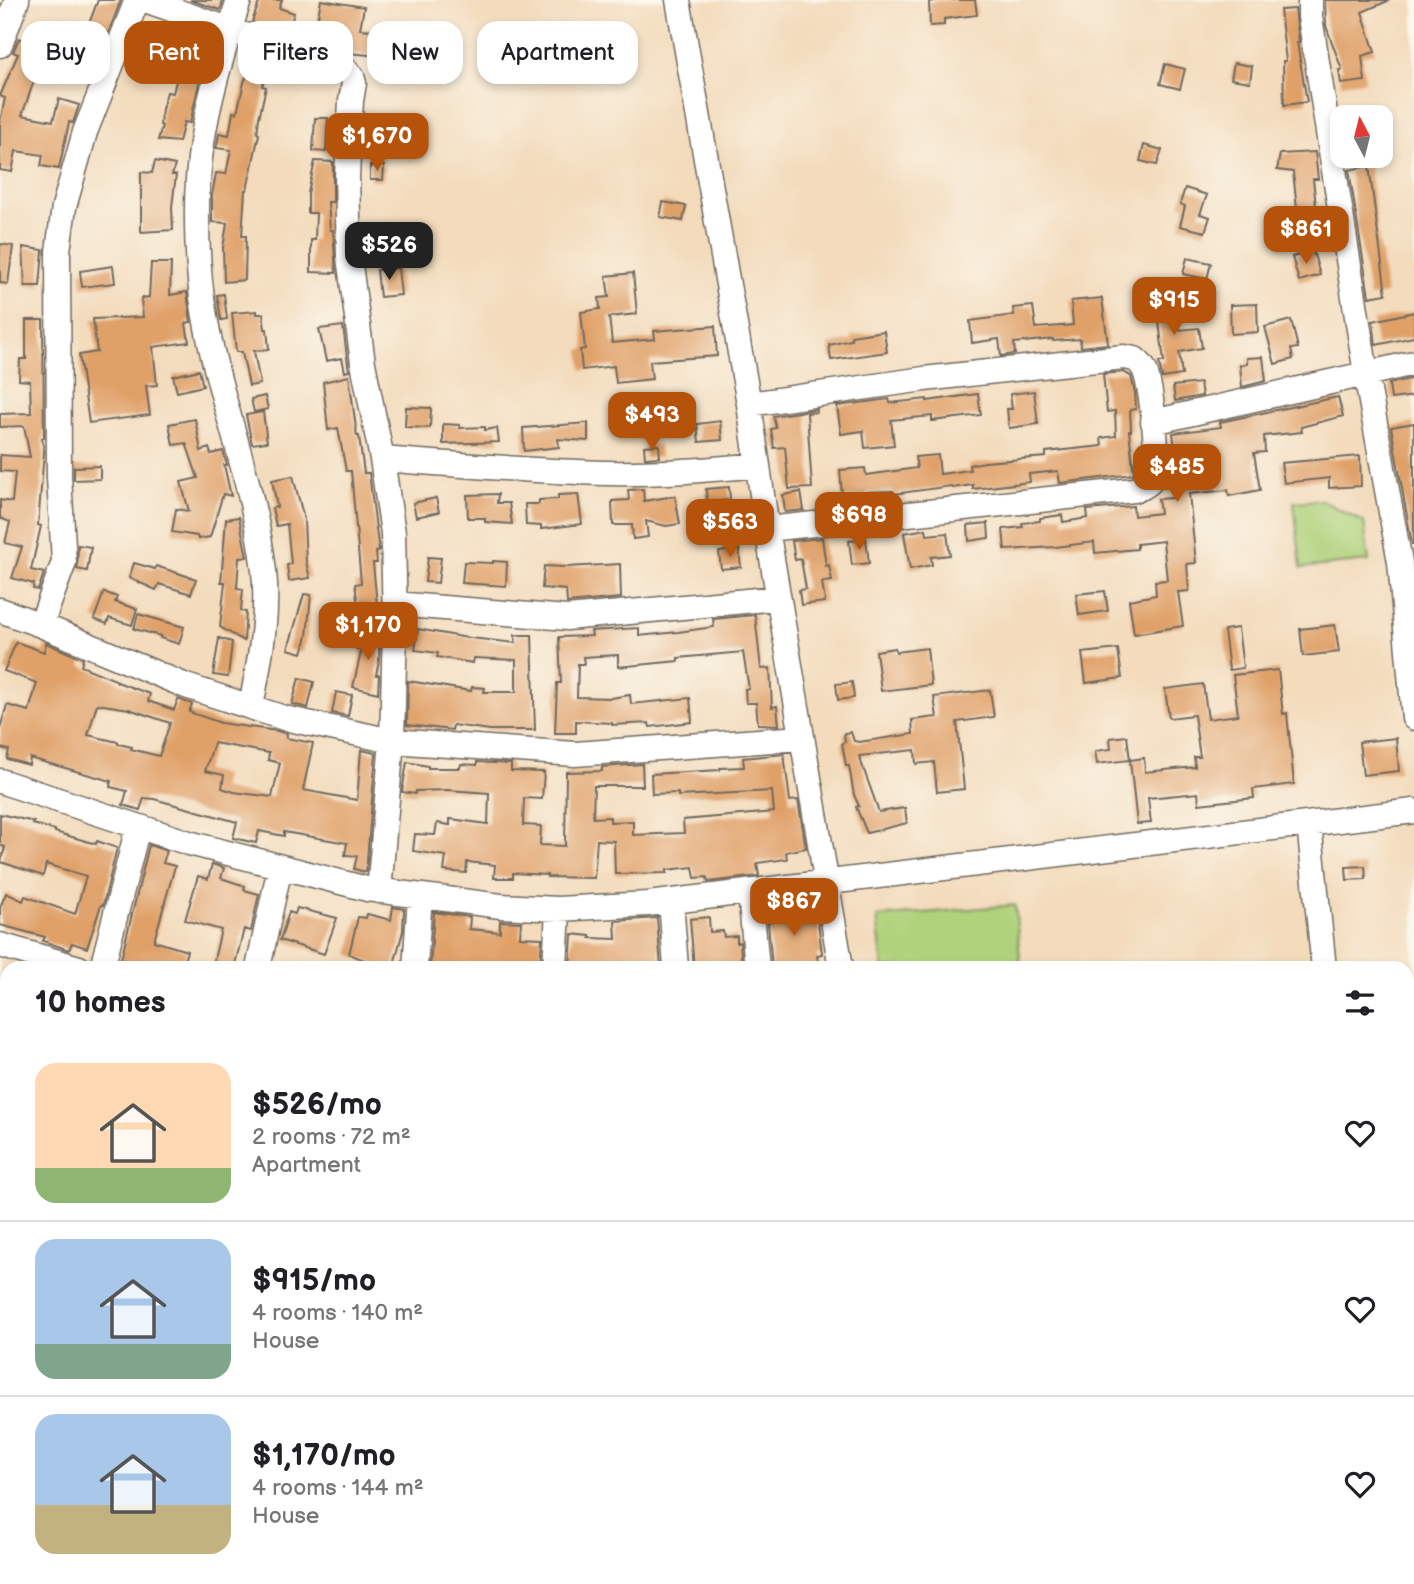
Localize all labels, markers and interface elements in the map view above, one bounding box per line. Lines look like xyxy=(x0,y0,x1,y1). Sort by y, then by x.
chip: Buy xyxy=(21,21,110,84)
chip: Rent xyxy=(124,21,224,84)
chip: Filters xyxy=(238,21,353,84)
chip: New xyxy=(367,21,463,84)
chip: Apartment xyxy=(477,21,638,84)
north arrow xyxy=(1330,105,1393,168)
map controls xyxy=(1330,105,1393,168)
pin: $1,670 xyxy=(320,114,434,173)
text: $1,670 xyxy=(342,122,412,150)
pin: $861 xyxy=(1265,206,1347,266)
text: $861 xyxy=(1280,215,1332,243)
pin: $526 xyxy=(348,222,430,282)
text: $526 xyxy=(361,231,417,259)
pin: $915 xyxy=(1133,278,1215,337)
text: $915 xyxy=(1148,286,1200,314)
pin: $493 xyxy=(611,392,693,452)
text: $493 xyxy=(624,401,680,429)
pin: $485 xyxy=(1136,444,1218,504)
text: $485 xyxy=(1149,453,1205,481)
pin: $698 xyxy=(818,492,900,552)
pin: $563 xyxy=(689,500,771,559)
text: $698 xyxy=(831,501,887,529)
text: $563 xyxy=(702,508,758,536)
pin: $1,170 xyxy=(311,602,425,662)
text: $1,170 xyxy=(335,611,401,639)
pin: $867 xyxy=(753,878,835,938)
text: $867 xyxy=(766,887,822,915)
icon: filters xyxy=(1341,984,1379,1022)
text: 10 homes xyxy=(35,985,166,1021)
text: $526/mo xyxy=(252,1087,382,1123)
icon: home xyxy=(91,1091,175,1175)
icon: heart xyxy=(1341,1114,1379,1152)
text: 2 rooms · 72 m² xyxy=(252,1123,411,1151)
text: Apartment xyxy=(252,1151,361,1179)
text: $915/mo xyxy=(252,1263,376,1299)
icon: home xyxy=(91,1267,175,1351)
icon: heart xyxy=(1341,1290,1379,1328)
text: 4 rooms · 140 m² xyxy=(252,1299,423,1327)
text: House xyxy=(252,1327,319,1355)
text: $1,170/mo xyxy=(252,1438,396,1474)
icon: home xyxy=(91,1442,175,1526)
icon: heart xyxy=(1341,1465,1379,1503)
text: 4 rooms · 144 m² xyxy=(252,1474,424,1502)
text: House xyxy=(252,1502,319,1530)

